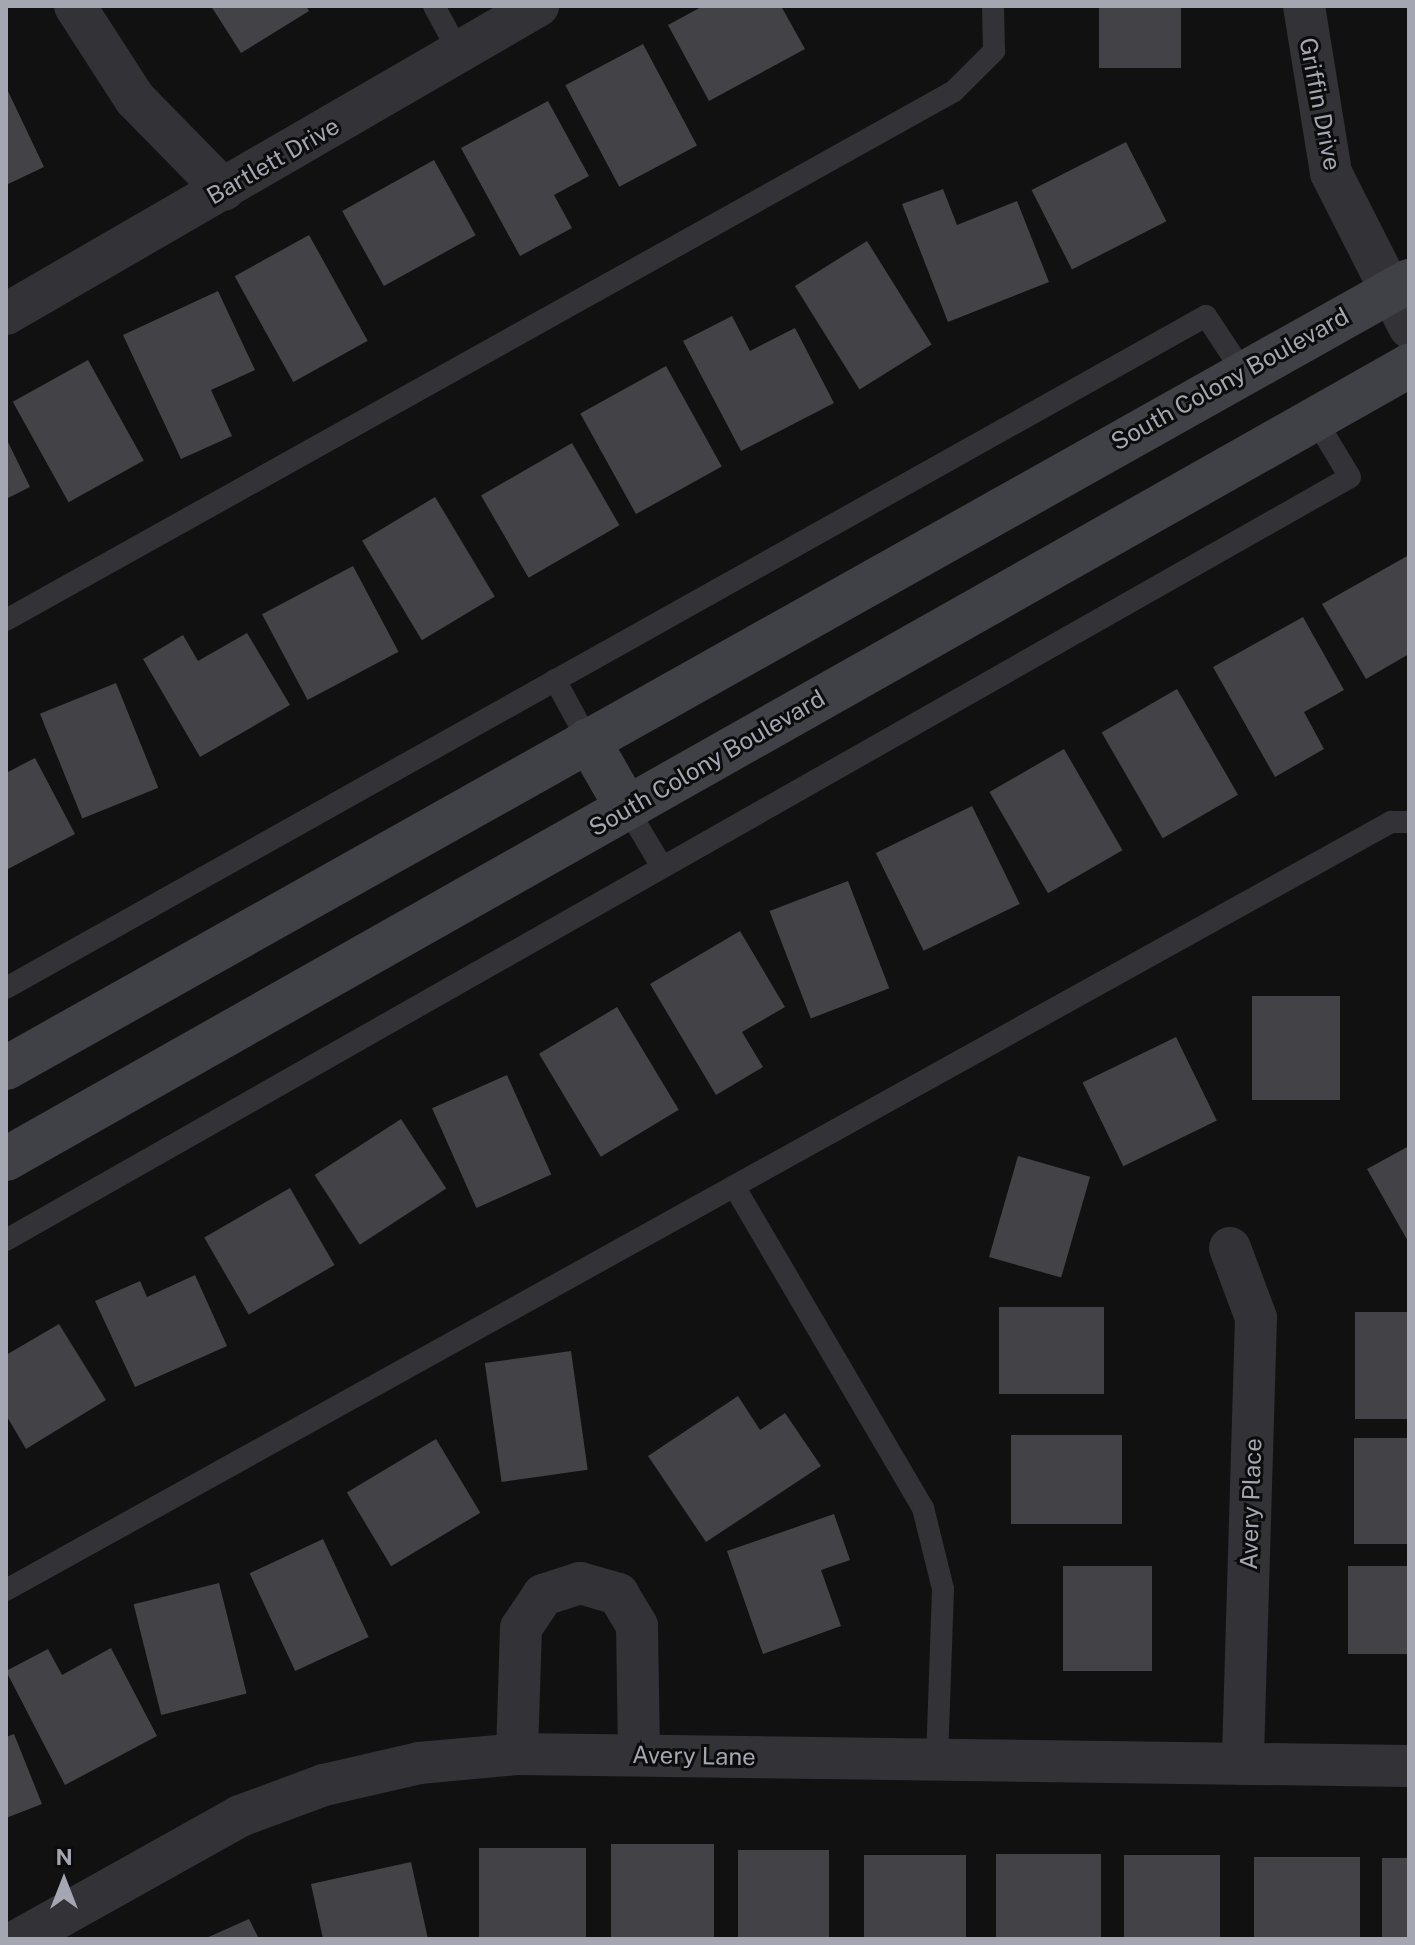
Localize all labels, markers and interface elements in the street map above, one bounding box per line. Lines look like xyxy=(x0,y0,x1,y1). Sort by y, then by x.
street label: Griffin Drive xyxy=(1293,35,1347,173)
street label: Bartlett Drive xyxy=(202,111,344,211)
street label: South Colony Boulevard xyxy=(1106,302,1354,456)
street label: South Colony Boulevard xyxy=(584,684,830,842)
street label: Avery Place xyxy=(1234,1438,1268,1570)
street label: Avery Lane xyxy=(632,1741,756,1771)
north arrow xyxy=(24,1841,104,1921)
text: N xyxy=(55,1844,73,1870)

